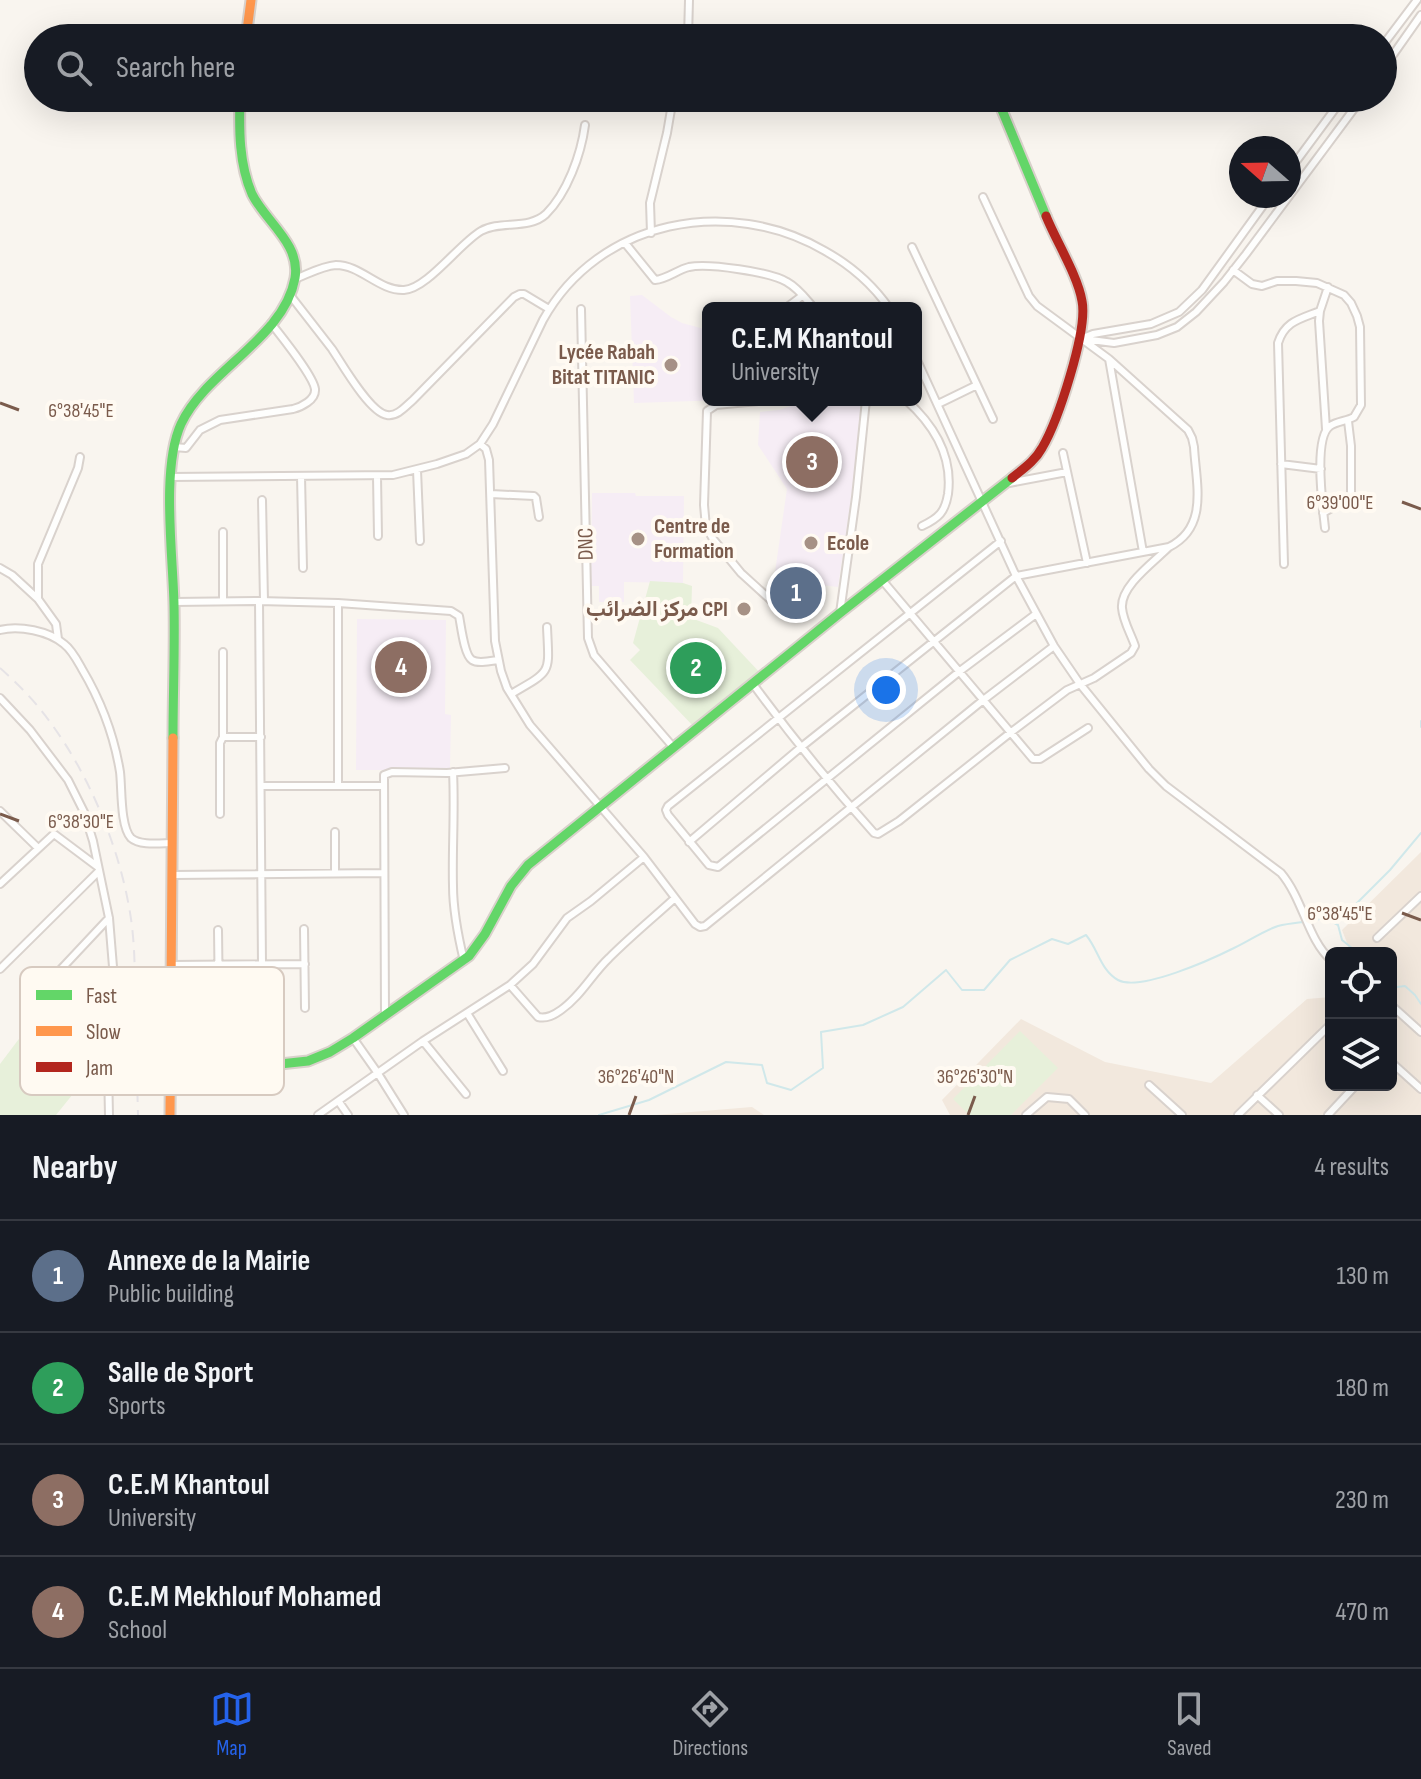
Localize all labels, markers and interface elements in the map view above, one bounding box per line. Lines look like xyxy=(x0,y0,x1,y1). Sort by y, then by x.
search box xyxy=(24,24,1397,112)
icon: search xyxy=(52,46,96,90)
text: Search here xyxy=(116,50,235,86)
north arrow xyxy=(1229,136,1301,208)
popup xyxy=(702,302,922,406)
text: C.E.M Khantoul xyxy=(731,321,893,357)
place label: Lycée Rabah Bitat TITANIC xyxy=(552,339,655,391)
marker: Lycée Rabah Bitat TITANIC xyxy=(662,356,680,374)
text: University xyxy=(731,357,820,388)
text: 6°38'45"E xyxy=(48,399,114,423)
pin: 3 xyxy=(786,432,838,492)
text: 6°39'00"E xyxy=(1306,491,1374,515)
place label: Centre de Formation xyxy=(654,513,734,565)
street label: DNC xyxy=(572,527,600,561)
marker: Centre de Formation xyxy=(629,530,647,548)
place label: Ecole xyxy=(827,530,869,557)
marker: Ecole xyxy=(802,534,820,552)
pin: 1 xyxy=(770,563,822,623)
place label: مركز الضرائب CPI xyxy=(586,596,728,623)
marker: مركز الضرائب CPI xyxy=(735,600,753,618)
pin: 4 xyxy=(375,637,427,697)
pin: 2 xyxy=(670,638,722,698)
your location xyxy=(866,670,906,710)
text: 6°38'30"E xyxy=(48,810,114,834)
text: 6°38'45"E xyxy=(1307,902,1373,926)
map controls xyxy=(1325,947,1397,1091)
button: locate xyxy=(1325,947,1397,1019)
legend xyxy=(20,967,284,1095)
text: Fast xyxy=(86,983,117,1010)
text: Slow xyxy=(86,1019,121,1046)
button: layers xyxy=(1325,1019,1397,1091)
text: Jam xyxy=(85,1055,113,1082)
text: 36°26'40"N xyxy=(598,1065,674,1089)
text: 36°26'30"N xyxy=(937,1065,1013,1089)
text: Nearby xyxy=(32,1147,118,1188)
text: 4 results xyxy=(1314,1152,1389,1183)
text: Annexe de la Mairie xyxy=(108,1243,310,1279)
text: 1 xyxy=(53,1261,63,1292)
text: 130 m xyxy=(1337,1261,1389,1292)
text: Public building xyxy=(108,1279,234,1310)
text: Salle de Sport xyxy=(108,1355,253,1391)
text: 2 xyxy=(52,1373,64,1404)
text: 180 m xyxy=(1336,1373,1389,1404)
text: Sports xyxy=(108,1391,166,1422)
text: C.E.M Khantoul xyxy=(108,1467,270,1503)
text: 3 xyxy=(52,1485,64,1516)
text: 230 m xyxy=(1335,1485,1389,1516)
text: University xyxy=(108,1503,196,1534)
text: C.E.M Mekhlouf Mohamed xyxy=(108,1579,381,1615)
text: 4 xyxy=(52,1597,64,1628)
text: 470 m xyxy=(1336,1597,1389,1628)
text: School xyxy=(108,1615,167,1646)
tab: Map xyxy=(210,1687,254,1762)
tab: Directions xyxy=(673,1687,748,1762)
tab: Saved xyxy=(1167,1687,1211,1762)

